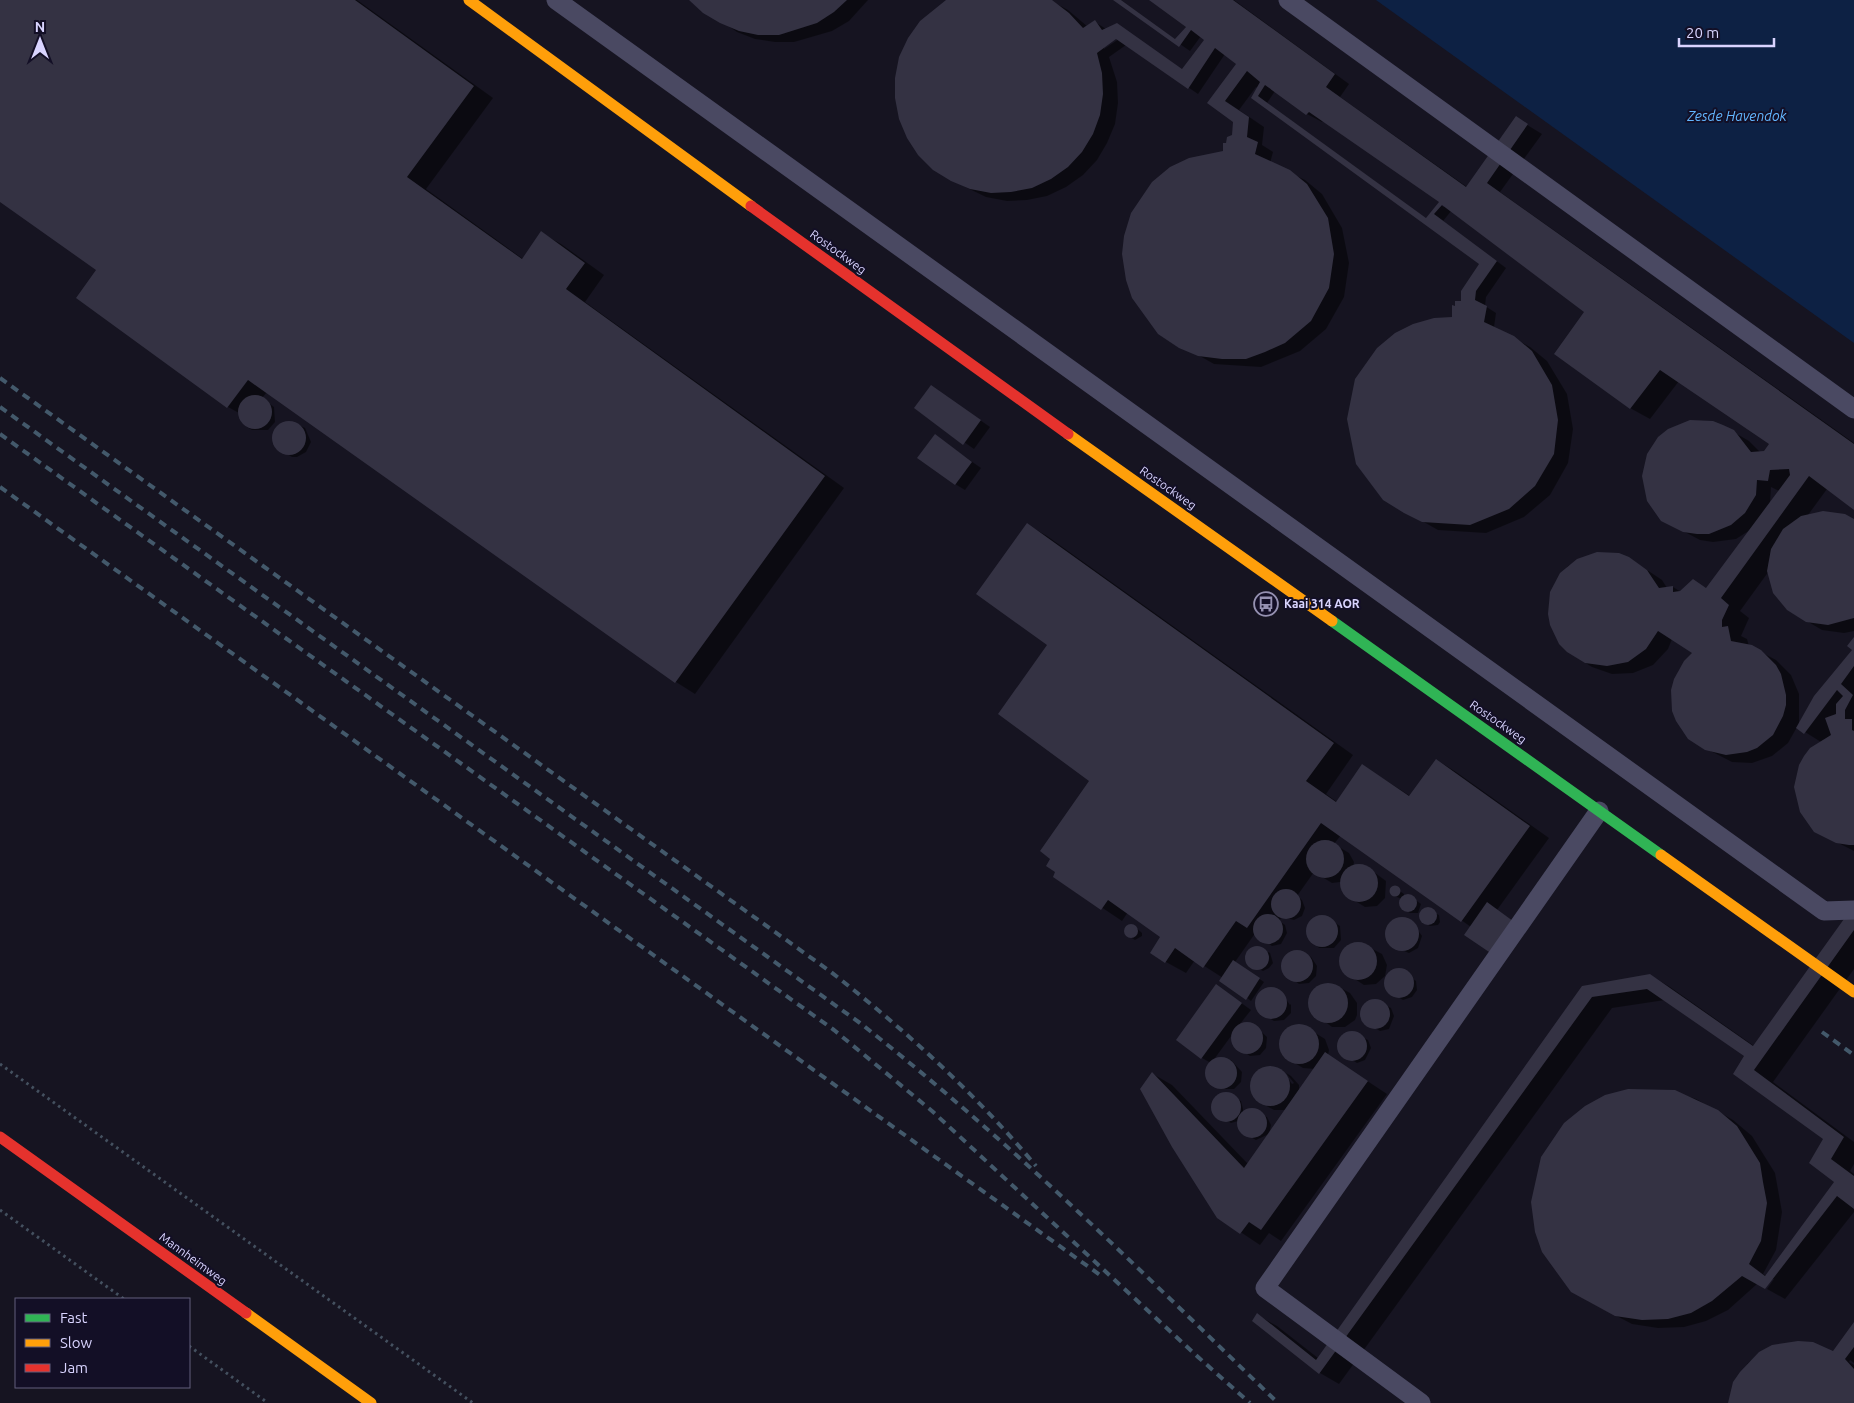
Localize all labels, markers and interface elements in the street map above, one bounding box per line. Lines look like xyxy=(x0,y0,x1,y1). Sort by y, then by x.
north arrow xyxy=(15,15,65,65)
scale bar xyxy=(1679,15,1774,47)
text: N xyxy=(35,19,45,35)
text: 20 m xyxy=(1686,24,1719,41)
water label: Zesde Havendok xyxy=(1686,108,1788,124)
street label: Rostockweg xyxy=(808,227,869,276)
street label: Rostockweg xyxy=(1138,463,1199,512)
bus stop icon: Kaai 314 AOR xyxy=(1253,591,1279,617)
place label: Kaai 314 AOR xyxy=(1284,597,1360,610)
street label: Rostockweg xyxy=(1468,697,1529,746)
street label: Mannheimweg xyxy=(157,1230,229,1287)
legend xyxy=(15,1298,190,1388)
text: Fast xyxy=(60,1309,88,1326)
text: Slow xyxy=(60,1334,93,1351)
text: Jam xyxy=(60,1359,88,1376)

